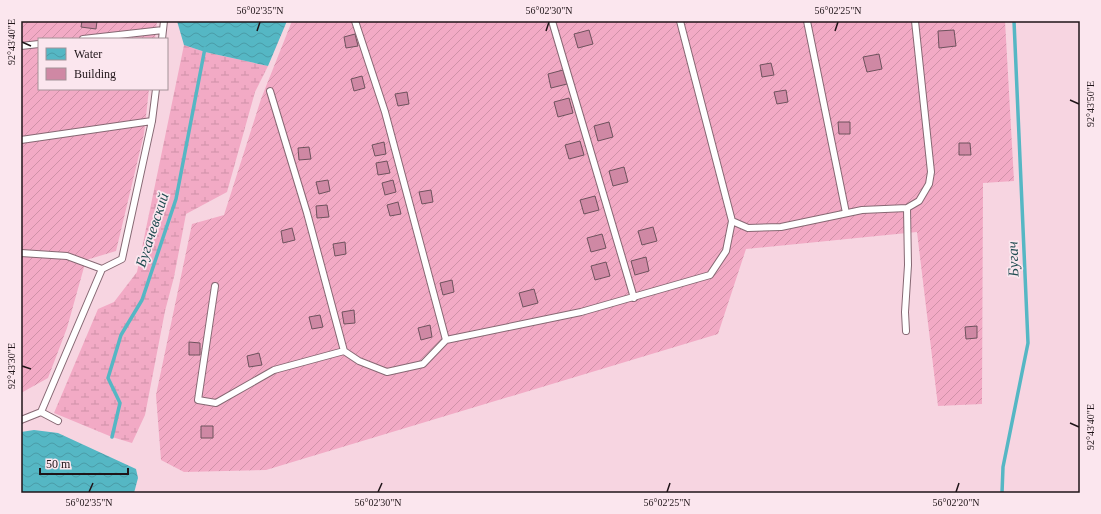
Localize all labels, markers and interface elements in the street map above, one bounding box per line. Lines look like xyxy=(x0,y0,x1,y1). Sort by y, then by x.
text: 56°02'35"N xyxy=(236,5,284,16)
text: 56°02'30"N xyxy=(525,5,573,16)
text: 56°02'25"N xyxy=(814,5,862,16)
text: 92°43'40"E xyxy=(6,19,17,65)
legend xyxy=(38,38,168,90)
text: Water xyxy=(74,47,102,61)
text: Building xyxy=(74,67,116,81)
text: 92°43'50"E xyxy=(1085,81,1096,127)
water label: Бугачевский xyxy=(132,190,172,270)
water label: Бугач xyxy=(1004,241,1022,278)
text: 92°43'30"E xyxy=(6,343,17,389)
text: 92°43'40"E xyxy=(1085,404,1096,450)
scale bar xyxy=(40,450,128,476)
text: 50 m xyxy=(46,457,71,471)
text: 56°02'35"N xyxy=(65,497,113,508)
text: 56°02'30"N xyxy=(354,497,402,508)
text: 56°02'25"N xyxy=(643,497,691,508)
text: 56°02'20"N xyxy=(932,497,980,508)

